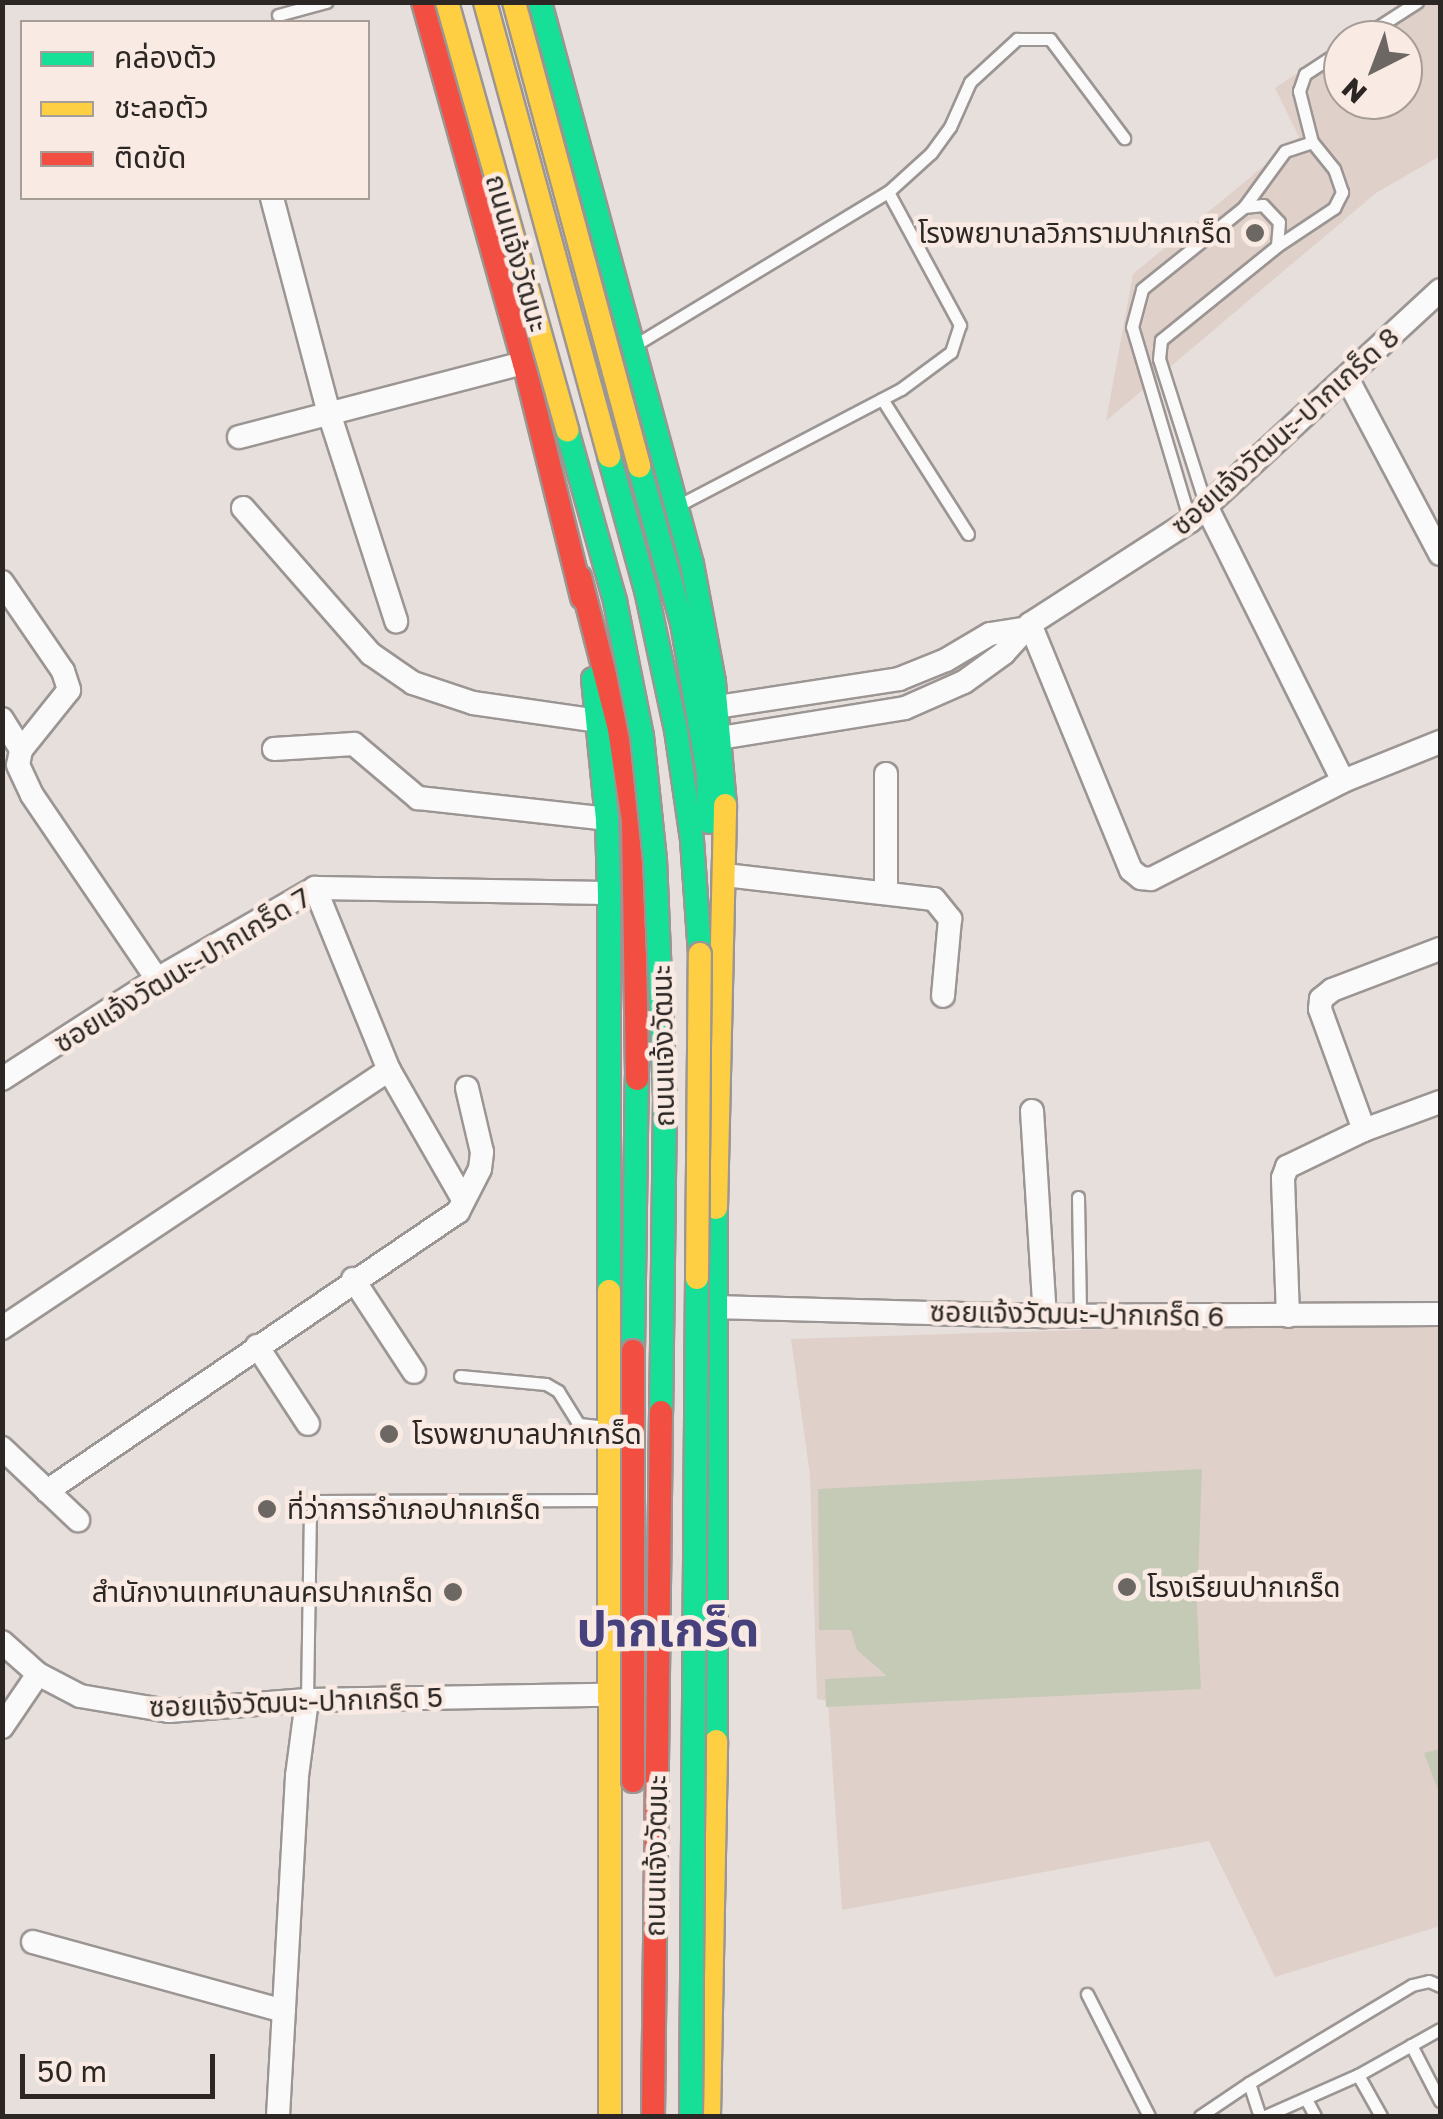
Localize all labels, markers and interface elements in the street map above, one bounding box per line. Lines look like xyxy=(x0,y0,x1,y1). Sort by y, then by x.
legend xyxy=(20,20,370,200)
north arrow xyxy=(1323,20,1423,120)
text: คล่องตัว xyxy=(114,39,217,75)
text: N xyxy=(1335,72,1373,111)
text: ชะลอตัว xyxy=(114,89,209,125)
text: ติดขัด xyxy=(114,139,186,175)
street label: ถนนแจ้งวัฒนะ xyxy=(479,171,555,335)
place label: โรงพยาบาลวิภารามปากเกร็ด xyxy=(918,216,1232,250)
marker: โรงพยาบาลวิภารามปากเกร็ด xyxy=(1242,220,1268,246)
street label: ซอยแจ้งวัฒนะ-ปากเกร็ด 8 xyxy=(1164,320,1406,542)
street label: ซอยแจ้งวัฒนะ-ปากเกร็ด 7 xyxy=(48,880,316,1060)
street label: ถนนแจ้งวัฒนะ xyxy=(645,965,681,1127)
street label: ซอยแจ้งวัฒนะ-ปากเกร็ด 6 xyxy=(929,1295,1225,1333)
place label: โรงพยาบาลปากเกร็ด xyxy=(412,1417,642,1451)
marker: โรงพยาบาลปากเกร็ด xyxy=(376,1421,402,1447)
place label: ที่ว่าการอำเภอปากเกร็ด xyxy=(287,1492,541,1526)
marker: ที่ว่าการอำเภอปากเกร็ด xyxy=(256,1498,278,1520)
place label: โรงเรียนปากเกร็ด xyxy=(1147,1570,1341,1604)
place label: สำนักงานเทศบาลนครปากเกร็ด xyxy=(92,1575,433,1609)
marker: โรงเรียนปากเกร็ด xyxy=(1116,1576,1138,1598)
marker: สำนักงานเทศบาลนครปากเกร็ด xyxy=(442,1581,464,1603)
district label: ปากเกร็ด xyxy=(577,1600,759,1658)
street label: ซอยแจ้งวัฒนะ-ปากเกร็ด 5 xyxy=(149,1680,443,1724)
street label: ถนนแจ้งวัฒนะ xyxy=(638,1775,674,1937)
scale bar xyxy=(25,2034,220,2096)
text: 50 m xyxy=(37,2053,107,2089)

